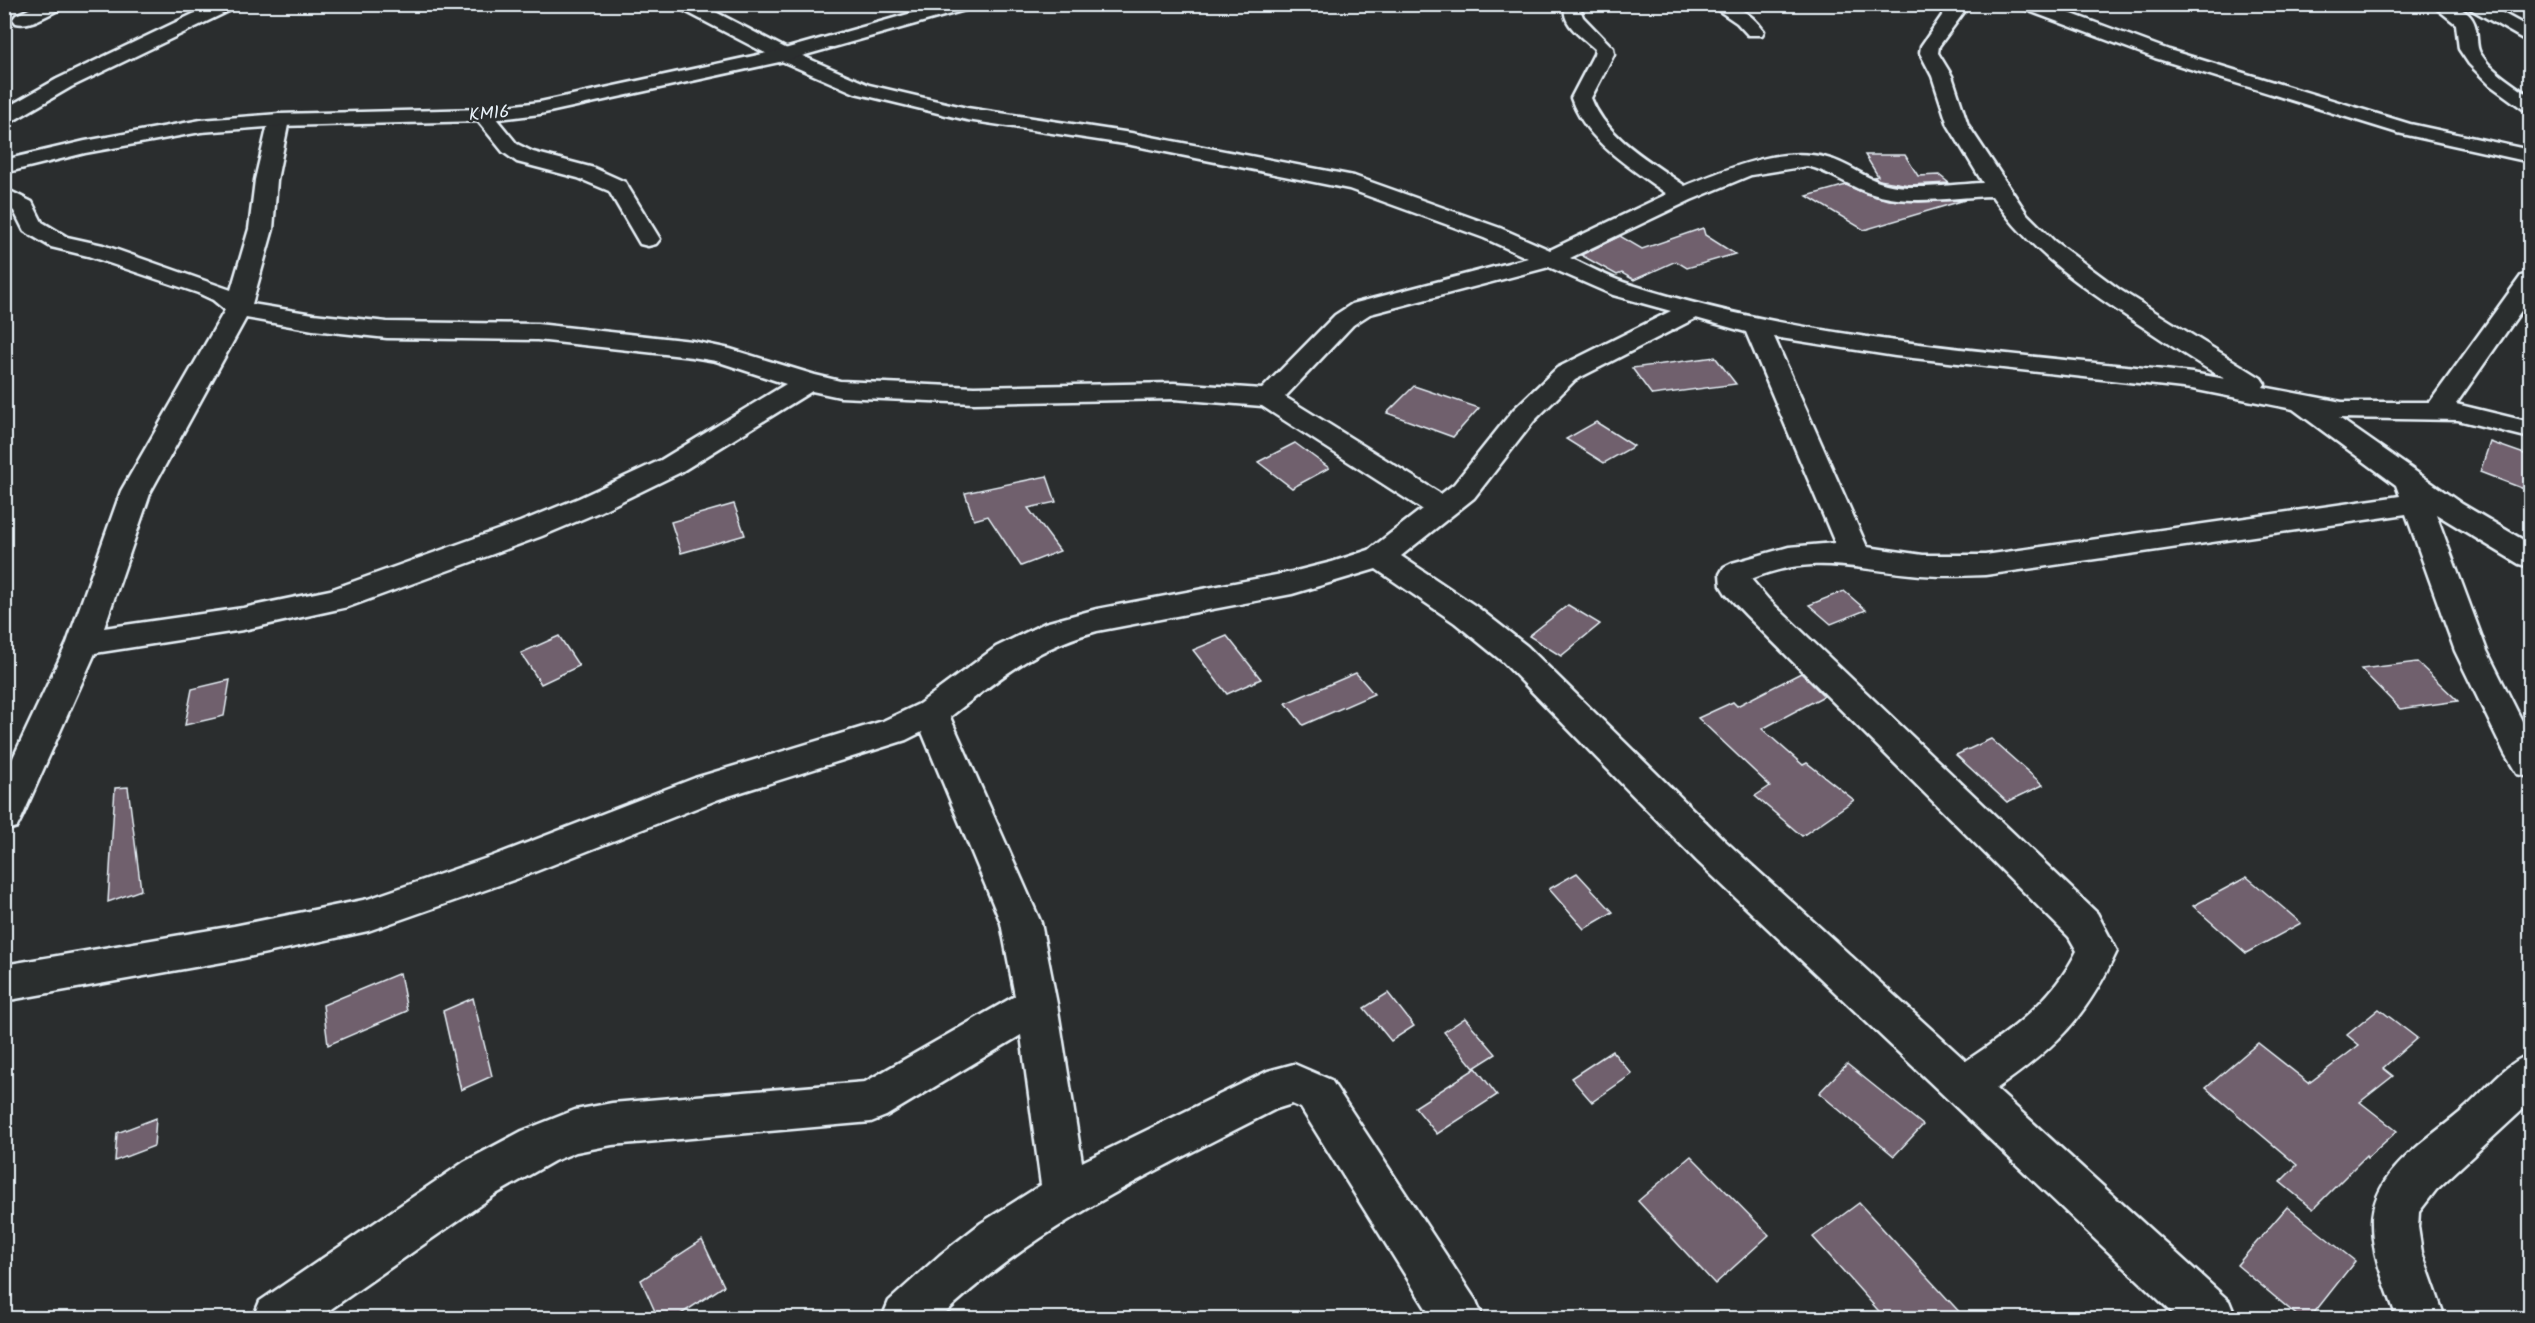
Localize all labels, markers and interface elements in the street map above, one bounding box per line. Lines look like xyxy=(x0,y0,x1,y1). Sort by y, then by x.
street label: KM16 xyxy=(468,98,511,131)

